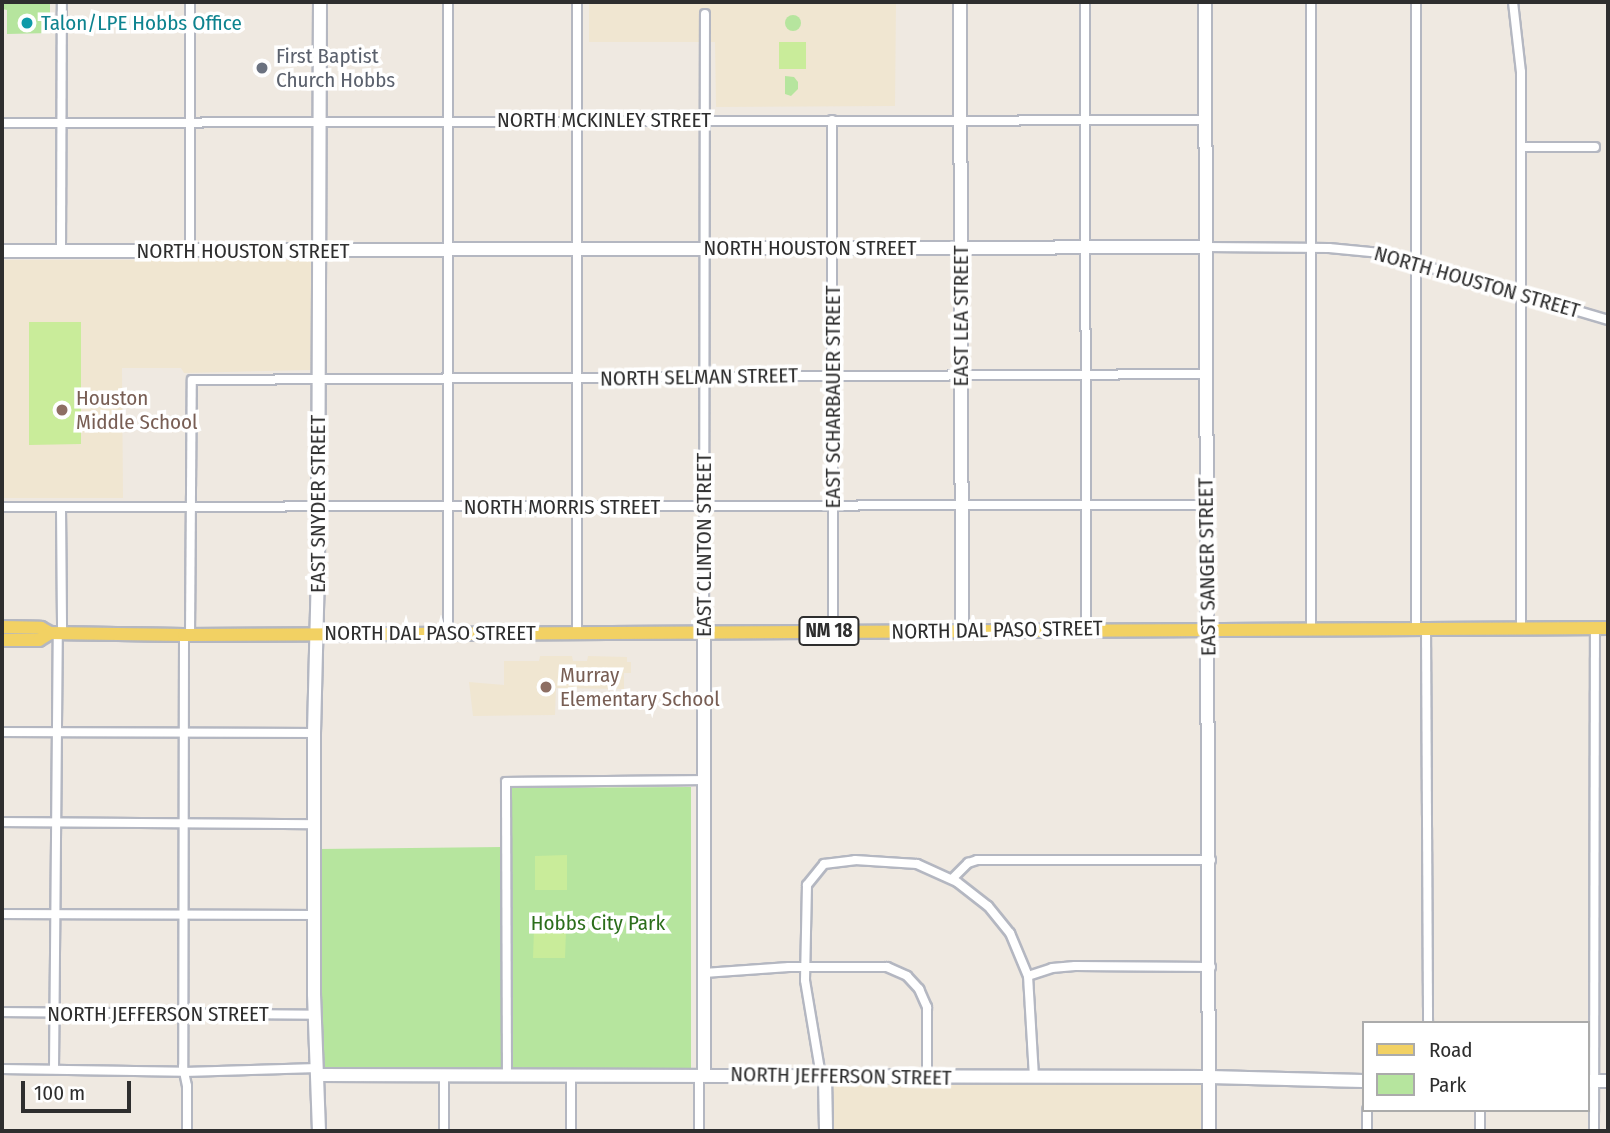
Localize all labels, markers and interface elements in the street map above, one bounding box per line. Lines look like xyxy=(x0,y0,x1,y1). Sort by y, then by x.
place label: Talon/LPE Hobbs Office xyxy=(41,10,242,36)
marker: Talon/LPE Hobbs Office xyxy=(19,15,35,31)
place label: First Baptist Church Hobbs xyxy=(276,43,395,93)
marker: First Baptist Church Hobbs xyxy=(254,60,270,76)
street label: NORTH MCKINLEY STREET xyxy=(497,107,711,133)
street label: NORTH HOUSTON STREET xyxy=(704,235,916,261)
street label: NORTH HOUSTON STREET xyxy=(137,238,349,264)
street label: NORTH HOUSTON STREET xyxy=(1371,241,1583,323)
street label: EAST LEA STREET xyxy=(948,245,974,387)
street label: EAST SCHARBAUER STREET xyxy=(820,285,846,509)
street label: NORTH SELMAN STREET xyxy=(600,363,798,391)
place label: Houston Middle School xyxy=(76,385,198,435)
marker: Houston Middle School xyxy=(54,402,70,418)
street label: EAST SNYDER STREET xyxy=(305,415,331,593)
street label: EAST CLINTON STREET xyxy=(691,453,717,637)
street label: EAST SANGER STREET xyxy=(1193,478,1221,656)
street label: NORTH MORRIS STREET xyxy=(464,494,660,520)
road number: NM 18 xyxy=(798,616,860,646)
street label: NORTH DAL PASO STREET xyxy=(891,616,1103,644)
street label: NORTH DAL PASO STREET xyxy=(324,620,536,646)
place label: Murray Elementary School xyxy=(560,662,720,712)
marker: Murray Elementary School xyxy=(538,679,554,695)
park label: Hobbs City Park xyxy=(531,910,665,936)
street label: NORTH JEFFERSON STREET xyxy=(47,1001,269,1027)
legend xyxy=(1362,1021,1589,1112)
text: Road xyxy=(1429,1037,1473,1063)
street label: NORTH JEFFERSON STREET xyxy=(730,1061,952,1091)
scale bar xyxy=(24,1066,135,1110)
text: Park xyxy=(1429,1072,1466,1098)
text: 100 m xyxy=(34,1080,85,1106)

